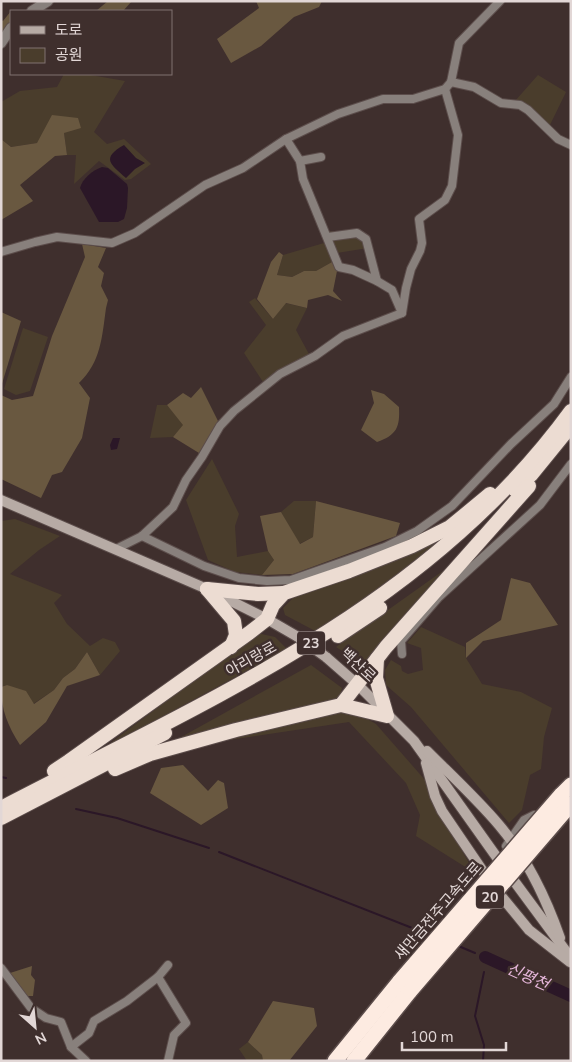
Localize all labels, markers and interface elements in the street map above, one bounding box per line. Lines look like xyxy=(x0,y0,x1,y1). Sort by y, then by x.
legend xyxy=(10,10,172,75)
text: 도로 xyxy=(55,20,83,40)
text: 공원 xyxy=(55,45,83,65)
road number: 23 xyxy=(297,632,325,654)
street label: 아리랑로 xyxy=(222,637,280,681)
street label: 백산로 xyxy=(336,644,380,686)
street label: 새만금전주고속도로 xyxy=(390,858,486,964)
road number: 20 xyxy=(476,886,504,909)
water label: 신평천 xyxy=(503,958,554,997)
north arrow xyxy=(10,1002,60,1052)
scale bar xyxy=(402,1020,506,1052)
text: N xyxy=(32,1027,50,1049)
text: 100 m xyxy=(410,1027,454,1047)

